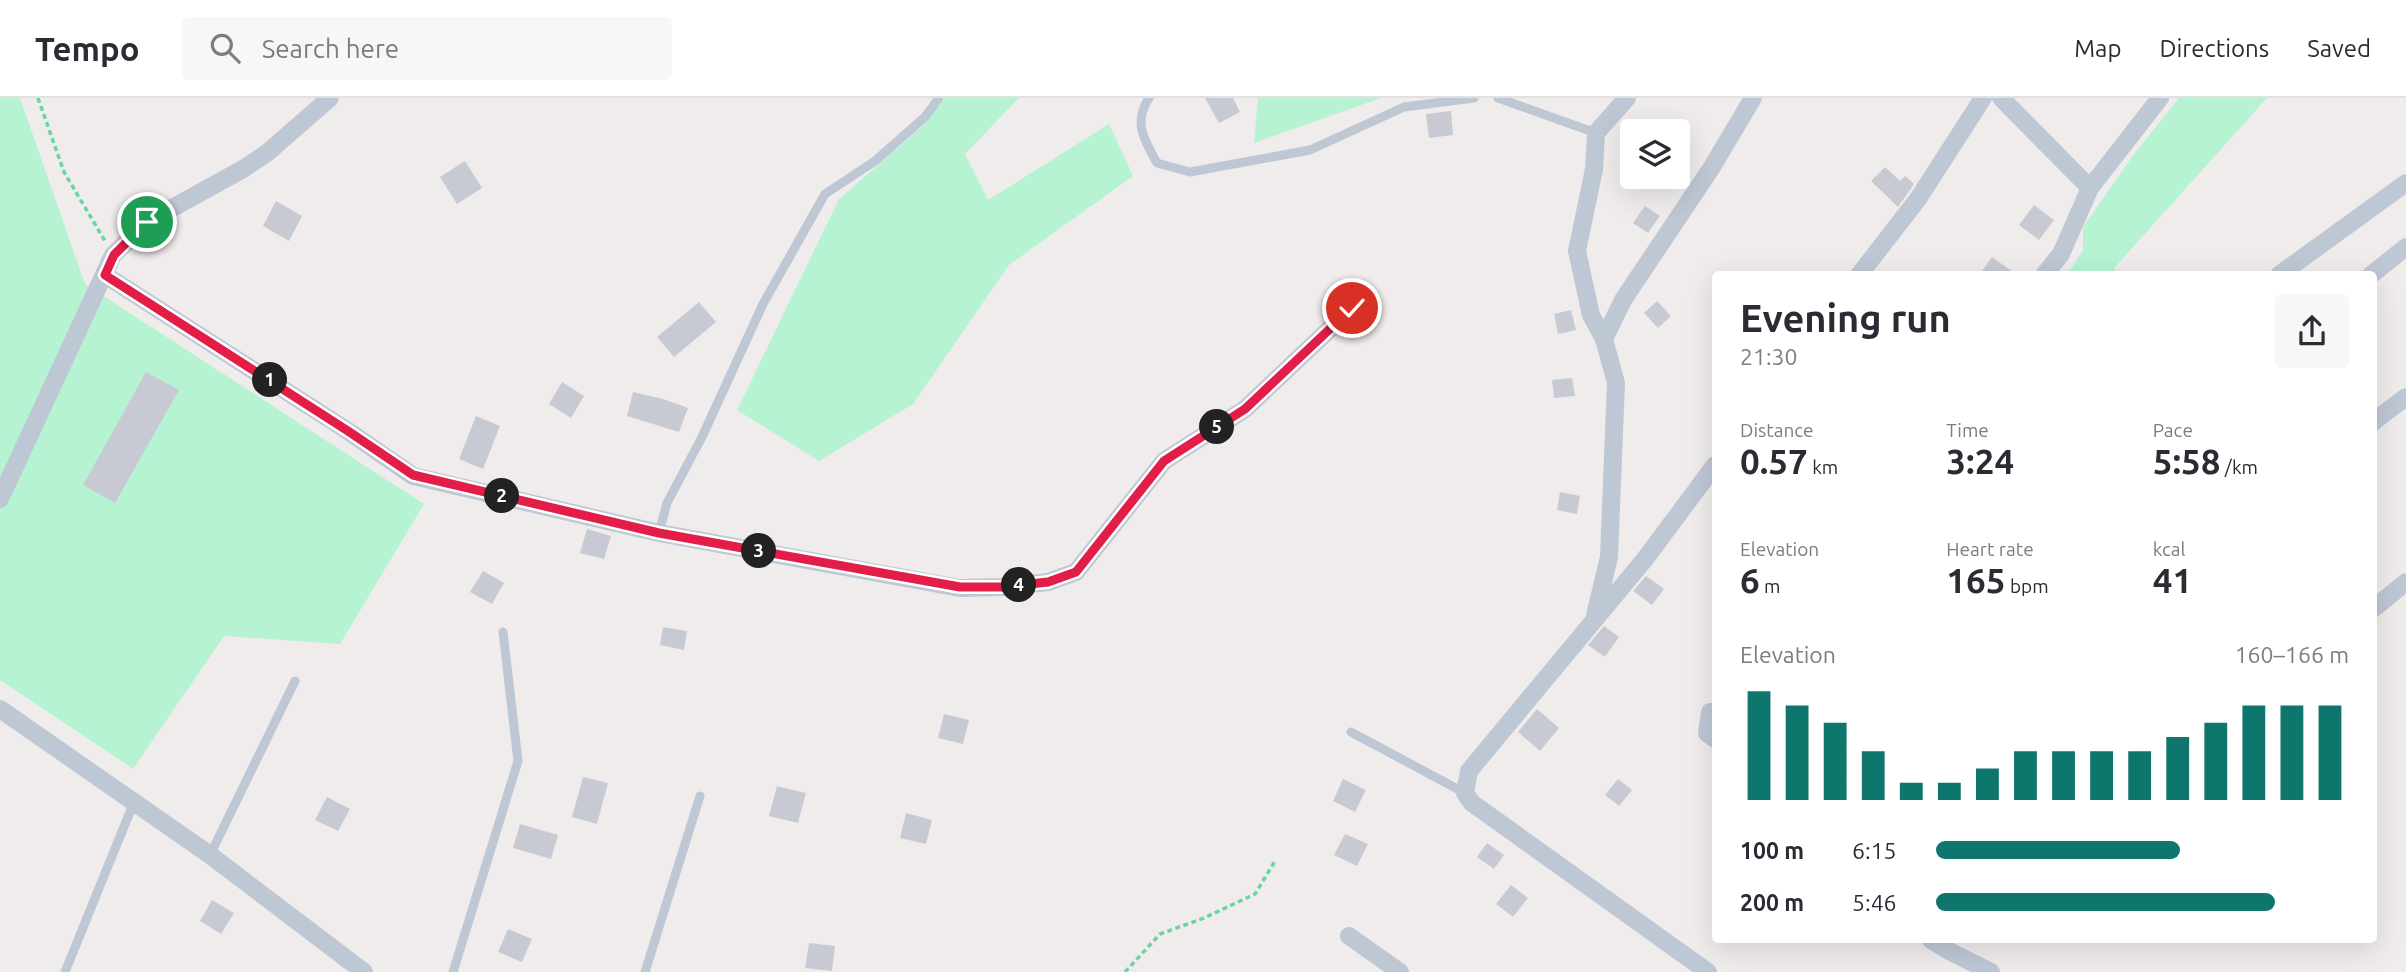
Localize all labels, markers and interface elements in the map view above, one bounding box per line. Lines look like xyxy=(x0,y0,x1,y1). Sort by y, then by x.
search box xyxy=(182,17,672,80)
icon: search xyxy=(206,29,244,67)
text: Tempo xyxy=(35,30,140,67)
text: Search here xyxy=(262,34,399,63)
text: Map xyxy=(2074,35,2121,62)
text: Directions xyxy=(2159,35,2269,62)
text: Saved xyxy=(2307,35,2371,62)
map controls xyxy=(1620,119,1690,189)
button: layers xyxy=(1620,119,1690,189)
pin xyxy=(117,192,177,252)
icon: arrive xyxy=(128,203,166,241)
pin xyxy=(1322,278,1382,338)
icon: check xyxy=(1333,289,1371,327)
button: share xyxy=(2275,294,2349,368)
text: Evening run xyxy=(1740,297,1951,339)
text: 21:30 xyxy=(1740,344,1798,369)
pin: 1 xyxy=(252,362,288,398)
text: 1 xyxy=(264,368,275,390)
pin: 5 xyxy=(1200,410,1234,444)
text: 5 xyxy=(1211,415,1222,437)
text: Distance xyxy=(1740,419,1814,441)
text: Time xyxy=(1946,419,1989,441)
text: Pace xyxy=(2153,419,2193,441)
text: 0.57 xyxy=(1740,441,1808,481)
text: 3:24 xyxy=(1946,441,2014,481)
text: 5:58 xyxy=(2153,441,2221,481)
text: km xyxy=(1808,456,1838,478)
text: /km xyxy=(2221,456,2258,478)
pin: 2 xyxy=(484,478,520,514)
text: 2 xyxy=(496,484,507,506)
pin: 3 xyxy=(742,533,776,568)
text: Elevation xyxy=(1740,538,1819,560)
text: Heart rate xyxy=(1946,538,2034,560)
text: kcal xyxy=(2153,538,2185,560)
text: 3 xyxy=(753,539,764,561)
text: 6 xyxy=(1740,560,1760,600)
text: 165 xyxy=(1946,560,2006,600)
text: 41 xyxy=(2153,560,2192,600)
pin: 4 xyxy=(1002,568,1036,602)
text: 4 xyxy=(1013,573,1024,595)
text: m xyxy=(1760,575,1781,597)
text: bpm xyxy=(2006,575,2049,597)
text: Elevation xyxy=(1740,642,1836,667)
text: 160–166 m xyxy=(2235,642,2349,667)
text: 100 m xyxy=(1740,838,1804,863)
text: 6:15 xyxy=(1852,838,1897,863)
text: 200 m xyxy=(1740,890,1804,915)
text: 5:46 xyxy=(1852,890,1897,915)

